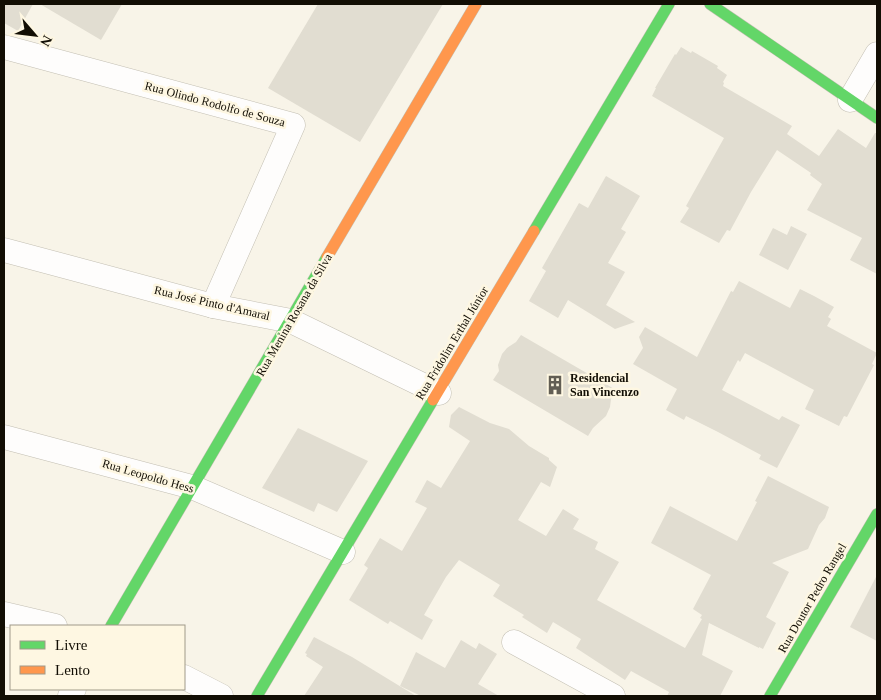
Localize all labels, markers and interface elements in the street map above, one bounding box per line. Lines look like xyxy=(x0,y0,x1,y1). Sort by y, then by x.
north arrow xyxy=(10,10,60,60)
text: N xyxy=(37,33,55,49)
street label: Rua Olindo Rodolfo de Souza xyxy=(143,79,287,130)
street label: Rua Menina Rosana da Silva xyxy=(253,251,335,379)
street label: Rua José Pinto d'Amaral xyxy=(153,283,272,323)
street label: Rua Fridolim Erthal Júnior xyxy=(413,284,491,402)
place label: Residencial San Vincenzo xyxy=(570,371,639,399)
building icon: Residencial San Vincenzo xyxy=(544,374,566,396)
street label: Rua Leopoldo Hess xyxy=(101,456,196,496)
street label: Rua Doutor Pedro Rangel xyxy=(775,540,849,655)
legend xyxy=(10,625,185,690)
text: Livre xyxy=(55,637,88,653)
text: Lento xyxy=(55,662,90,678)

